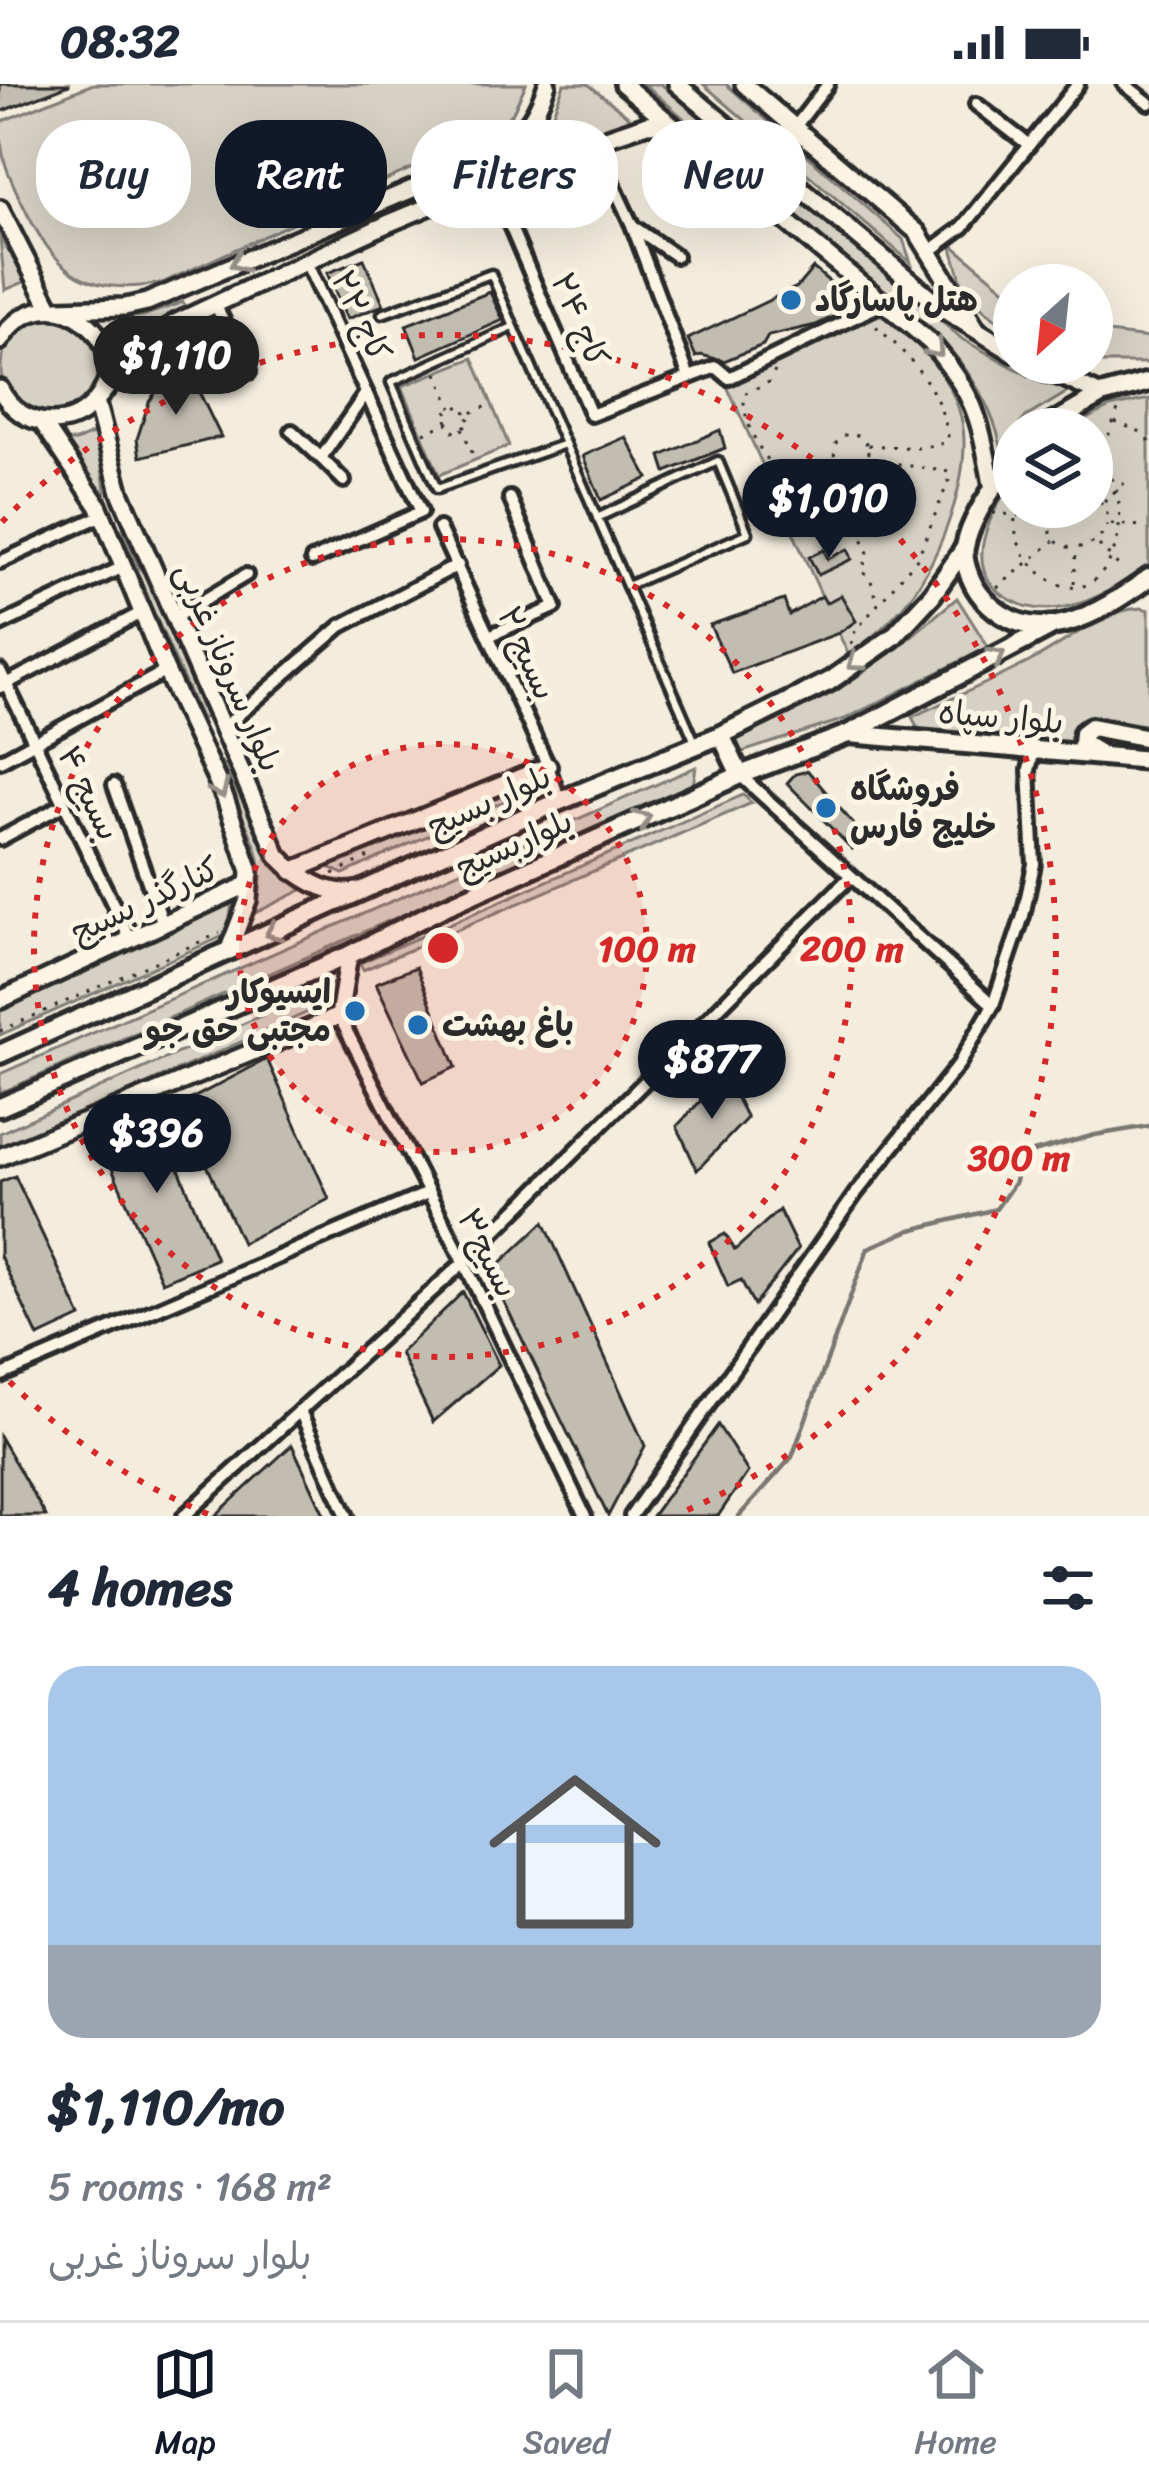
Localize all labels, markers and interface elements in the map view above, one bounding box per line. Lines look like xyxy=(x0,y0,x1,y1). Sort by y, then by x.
text: 08:32 xyxy=(60,2,180,82)
chip: Buy xyxy=(36,120,191,228)
chip: Rent xyxy=(215,120,387,228)
chip: Filters xyxy=(411,120,618,228)
chip: New xyxy=(642,120,806,228)
one-way arrow xyxy=(229,249,250,273)
street label: کاج ۲۲ xyxy=(314,260,408,372)
street label: کاج ۲۴ xyxy=(534,263,626,377)
north arrow xyxy=(993,264,1113,384)
map controls xyxy=(993,264,1113,528)
place label: هتل پاسارگاد xyxy=(815,271,978,329)
marker: هتل پاسارگاد xyxy=(778,287,804,313)
pin: $1,110 xyxy=(78,316,274,418)
text: $1,110 xyxy=(120,320,232,389)
one-way arrow xyxy=(922,337,943,358)
button: layers xyxy=(993,408,1113,528)
pin: $1,010 xyxy=(731,459,927,561)
text: $1,010 xyxy=(769,463,889,532)
street label: بلوار سروناز غربی xyxy=(159,553,299,781)
street label: بسیج ۲ xyxy=(481,596,573,710)
one-way arrow xyxy=(984,647,1005,670)
one-way arrow xyxy=(846,649,868,671)
street label: بلوار سپاه xyxy=(936,683,1066,751)
street label: بسیج ۴ xyxy=(41,735,137,851)
street label: بلوار بسیج xyxy=(417,748,561,854)
place label: فروشگاه خلیج فارس xyxy=(850,760,996,856)
one-way arrow xyxy=(206,778,230,800)
street label: بلواربسیج xyxy=(446,792,582,896)
marker: فروشگاه خلیج فارس xyxy=(813,795,839,821)
one-way arrow xyxy=(631,809,652,833)
street label: کنارگذر بسیج xyxy=(60,840,230,960)
one-way arrow xyxy=(264,917,285,941)
text: 100 m xyxy=(598,917,696,981)
text: 200 m xyxy=(800,917,904,981)
centre of rings xyxy=(422,927,464,969)
place label: ایسیوکار مجتبی حق جو xyxy=(142,963,331,1059)
place label: باغ بهشت xyxy=(442,996,574,1054)
marker: ایسیوکار مجتبی حق جو xyxy=(342,998,368,1024)
marker: باغ بهشت xyxy=(405,1012,431,1038)
pin: $877 xyxy=(641,1020,783,1122)
text: $877 xyxy=(665,1024,759,1093)
pin: $396 xyxy=(86,1094,228,1196)
text: $396 xyxy=(110,1098,204,1167)
text: 300 m xyxy=(967,1126,1070,1190)
street label: بسیج۳ xyxy=(441,1198,535,1308)
text: 4 homes xyxy=(48,1543,232,1633)
icon: filters xyxy=(1035,1555,1101,1621)
icon: home xyxy=(467,1744,683,1960)
text: $1,110/mo xyxy=(48,2062,284,2152)
text: 5 rooms · 168 m² xyxy=(48,2152,332,2221)
text: بلوار سروناز غربی xyxy=(48,2221,312,2290)
tab: Map xyxy=(152,2341,218,2471)
tab: Saved xyxy=(523,2341,610,2471)
tab: Home xyxy=(914,2341,997,2471)

